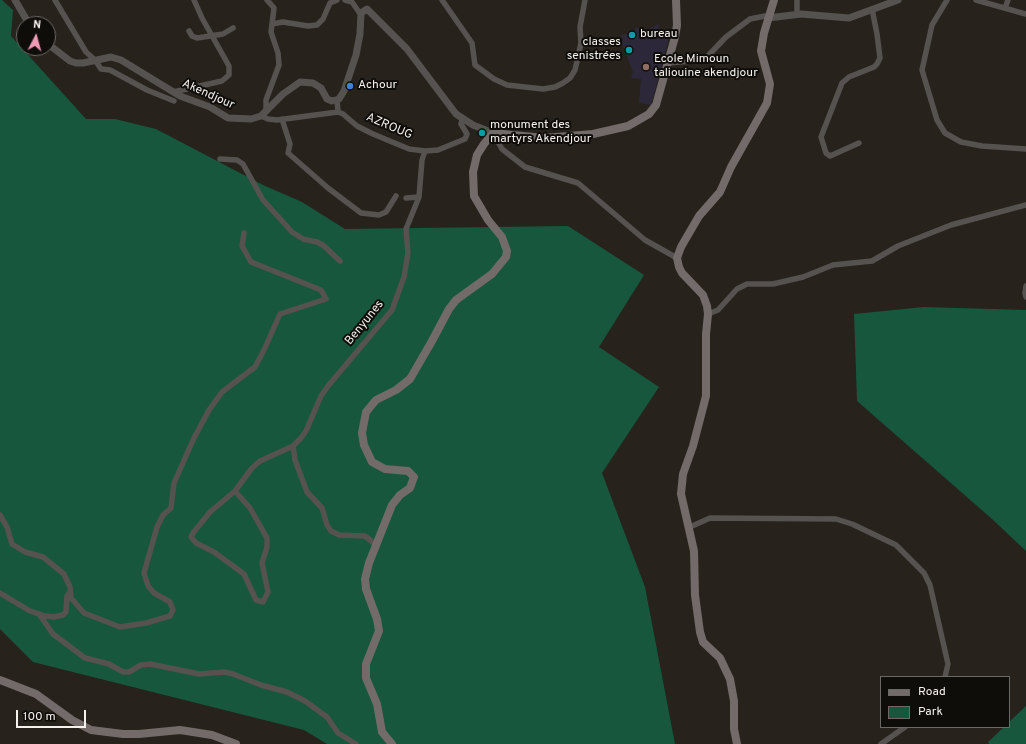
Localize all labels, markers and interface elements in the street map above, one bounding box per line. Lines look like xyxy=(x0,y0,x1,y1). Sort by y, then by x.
north arrow xyxy=(16,16,56,56)
text: N xyxy=(32,18,42,32)
place label: bureau xyxy=(640,28,677,42)
marker: bureau xyxy=(627,30,637,40)
place label: classes senistrées xyxy=(567,36,621,64)
marker: classes senistrées xyxy=(624,45,634,55)
place label: Ecole Mimoun taliouine akendjour xyxy=(654,53,758,81)
marker: Ecole Mimoun taliouine akendjour xyxy=(641,62,651,72)
street label: Akendjour xyxy=(179,77,237,113)
place label: Achour xyxy=(358,79,397,93)
marker: Achour xyxy=(345,81,355,91)
street label: AZROUG xyxy=(364,111,414,143)
place label: monument des martyrs Akendjour xyxy=(490,119,591,147)
marker: monument des martyrs Akendjour xyxy=(477,128,487,138)
street label: Benyunes xyxy=(343,298,387,348)
legend xyxy=(880,676,1010,728)
text: Road xyxy=(918,684,946,700)
scale bar xyxy=(18,702,88,728)
text: Park xyxy=(918,704,943,720)
text: 100 m xyxy=(23,709,56,725)

